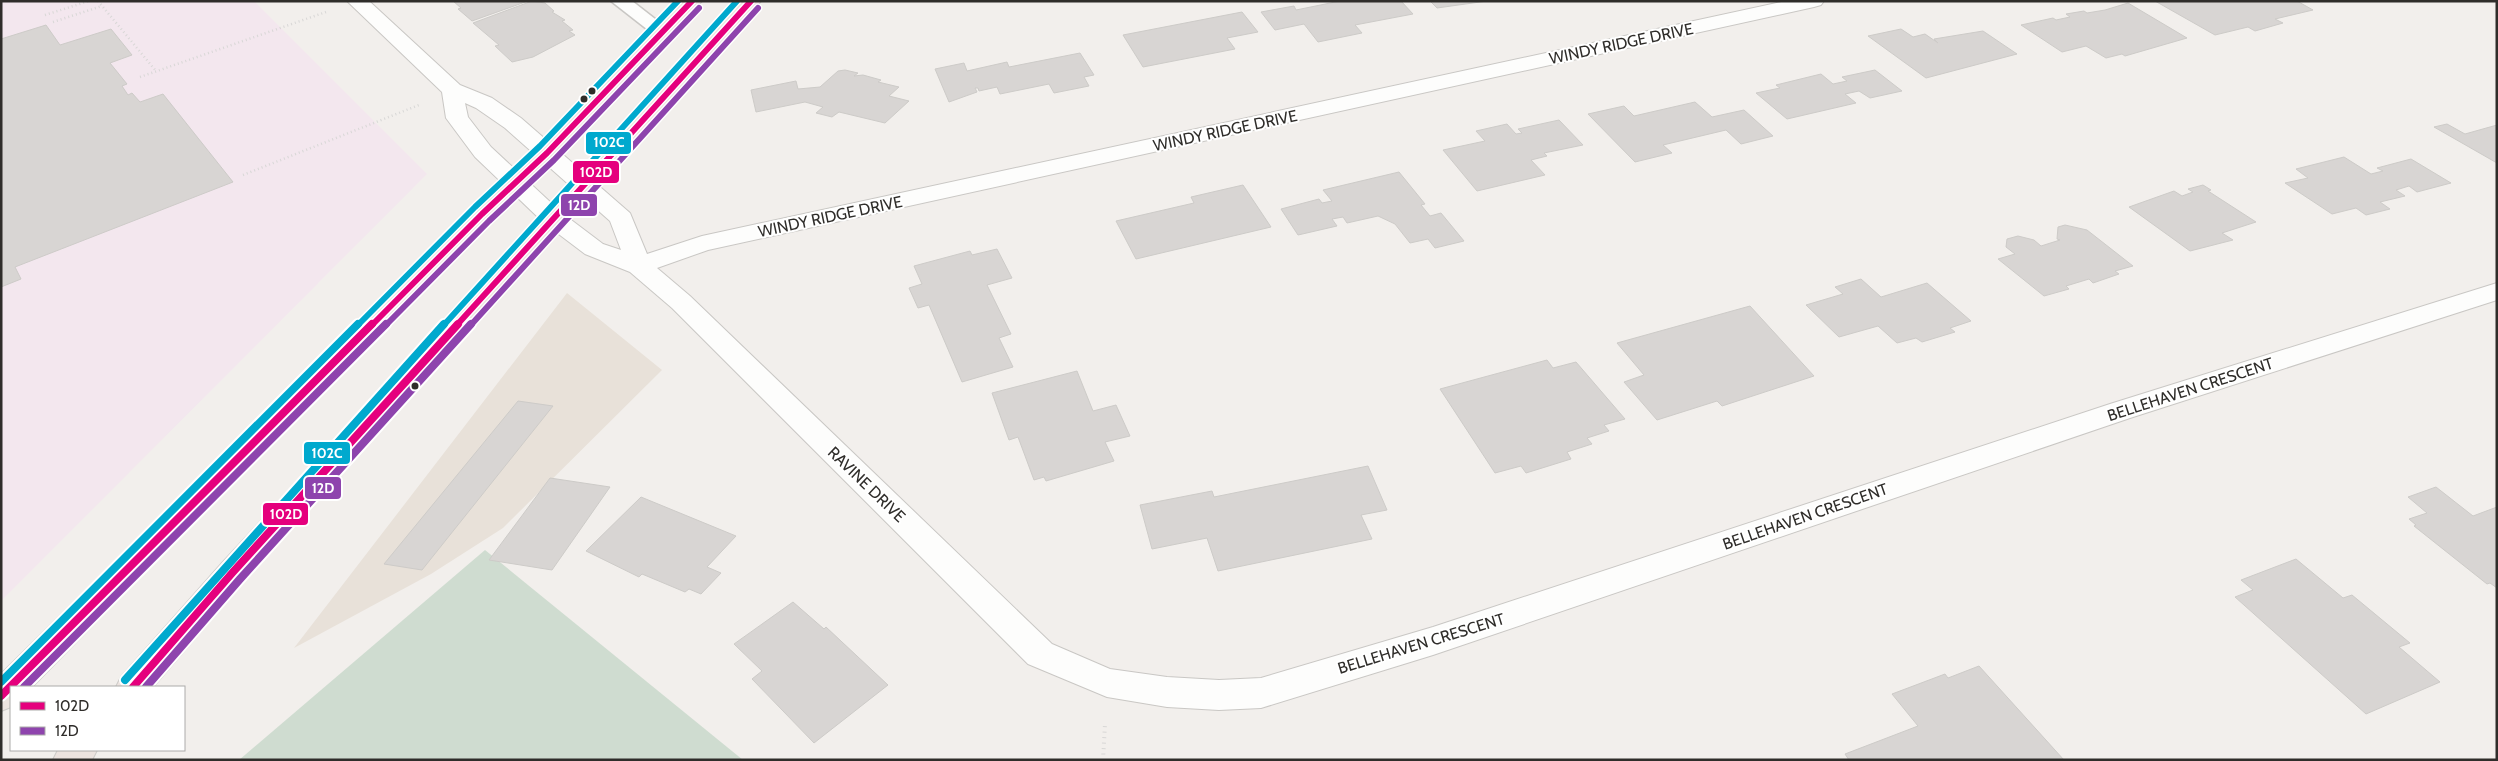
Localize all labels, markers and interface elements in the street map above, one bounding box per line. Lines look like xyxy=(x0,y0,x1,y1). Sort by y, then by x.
street label: WINDY RIDGE DRIVE xyxy=(1547,19,1695,68)
unlabelled marker xyxy=(587,86,597,96)
unlabelled marker xyxy=(579,94,589,104)
street label: WINDY RIDGE DRIVE xyxy=(1151,106,1299,155)
line badge: 102C xyxy=(585,131,632,155)
text: 102C xyxy=(594,133,625,151)
line badge: 102D xyxy=(572,160,620,184)
text: 102D xyxy=(580,163,612,181)
street label: WINDY RIDGE DRIVE xyxy=(756,192,904,241)
line badge: 12D xyxy=(560,193,598,217)
text: 12D xyxy=(568,196,590,214)
street label: BELLEHAVEN CRESCENT xyxy=(2105,354,2276,425)
unlabelled marker xyxy=(410,381,420,391)
line badge: 102C xyxy=(303,441,351,465)
street label: RAVINE DRIVE xyxy=(824,443,909,526)
text: 102C xyxy=(312,444,343,462)
line badge: 12D xyxy=(304,476,342,500)
text: 12D xyxy=(312,479,334,497)
street label: BELLEHAVEN CRESCENT xyxy=(1720,479,1891,554)
line badge: 102D xyxy=(262,502,309,526)
text: 102D xyxy=(270,505,302,523)
street label: BELLEHAVEN CRESCENT xyxy=(1335,609,1507,678)
legend xyxy=(10,686,185,751)
text: 102D xyxy=(55,697,89,715)
text: 12D xyxy=(55,722,79,740)

